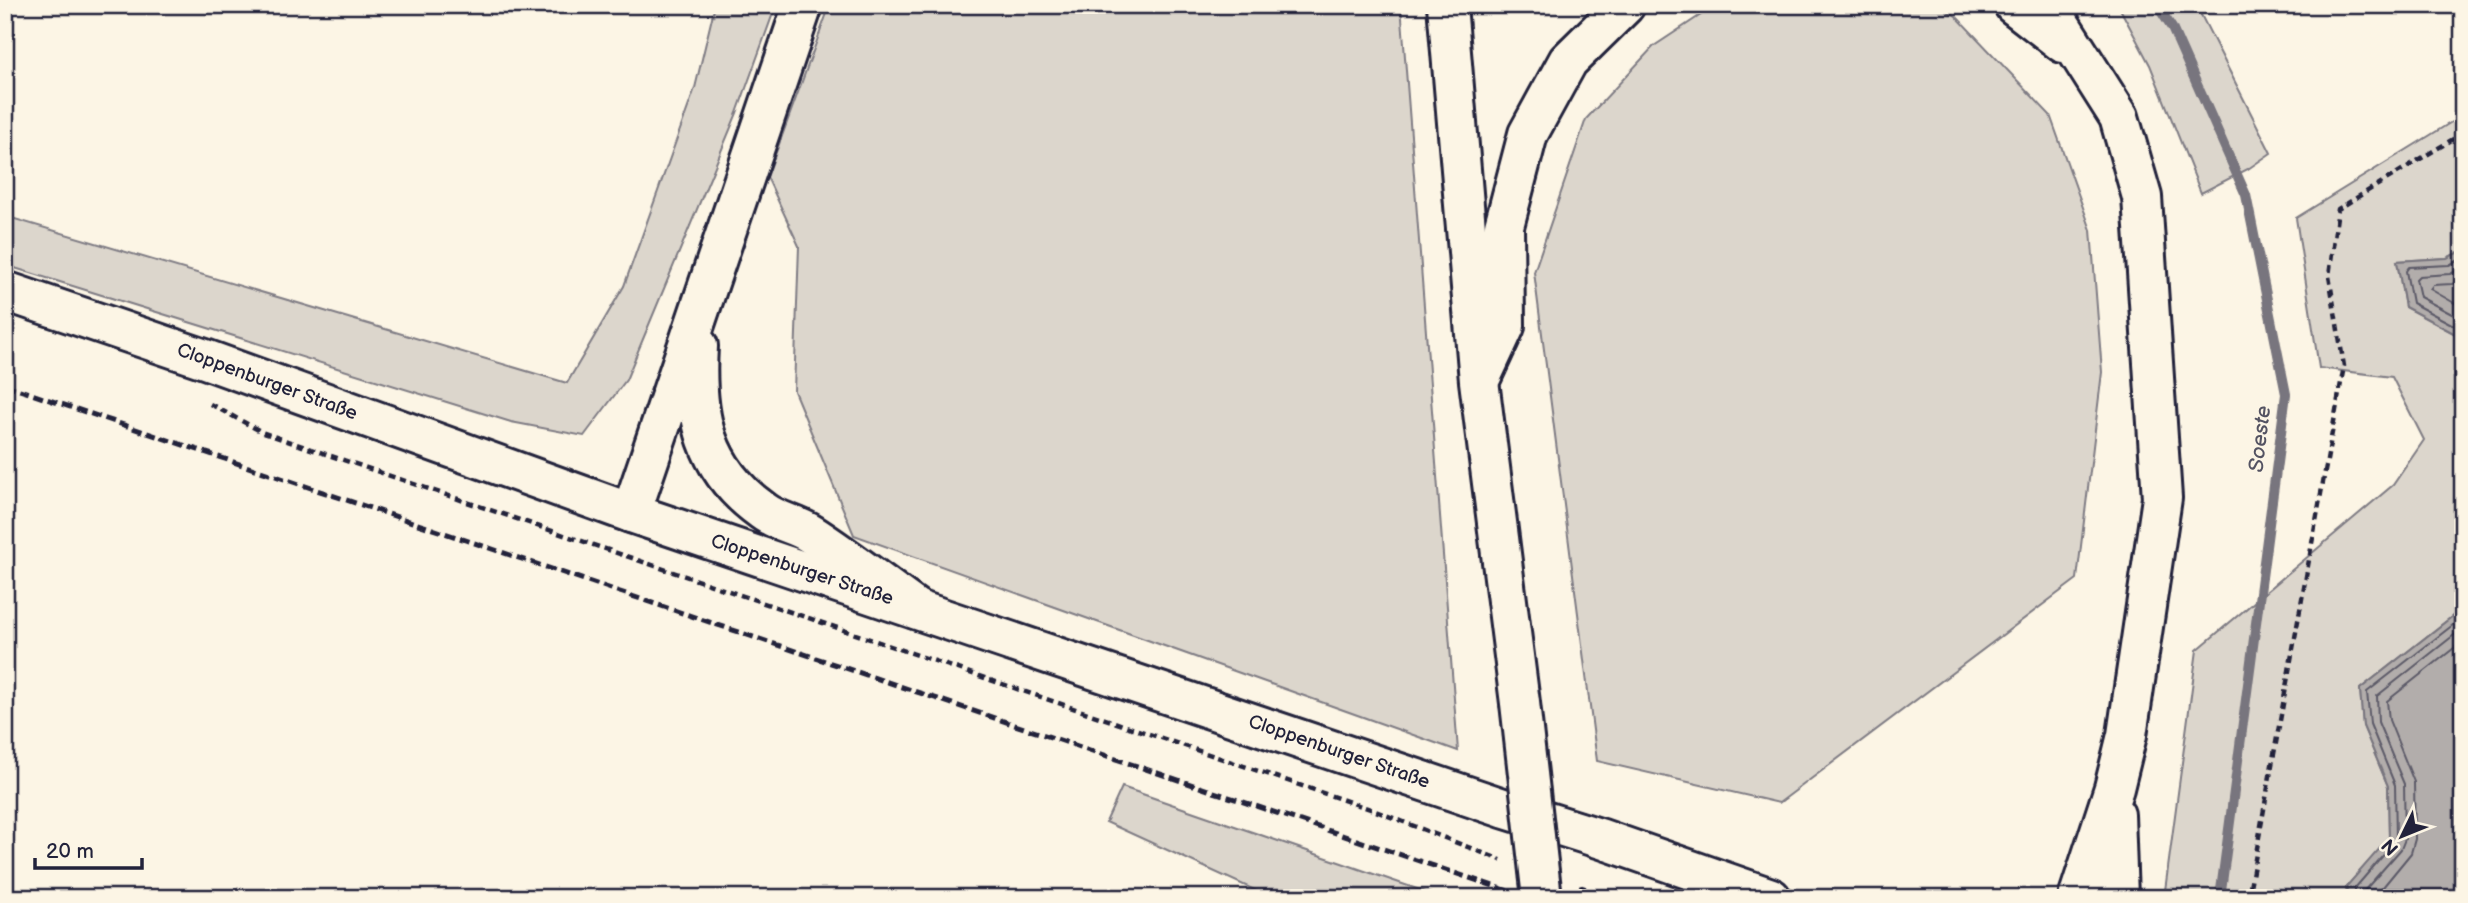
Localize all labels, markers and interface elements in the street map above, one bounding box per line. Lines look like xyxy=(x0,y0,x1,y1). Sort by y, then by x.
street label: Cloppenburger Straße xyxy=(174,339,360,425)
water label: Soeste xyxy=(2244,404,2276,474)
street label: Cloppenburger Straße xyxy=(708,530,896,610)
street label: Cloppenburger Straße xyxy=(1245,710,1433,794)
north arrow xyxy=(2366,802,2436,872)
scale bar xyxy=(35,826,142,870)
text: N xyxy=(2377,834,2404,860)
text: 20 m xyxy=(46,839,94,864)

